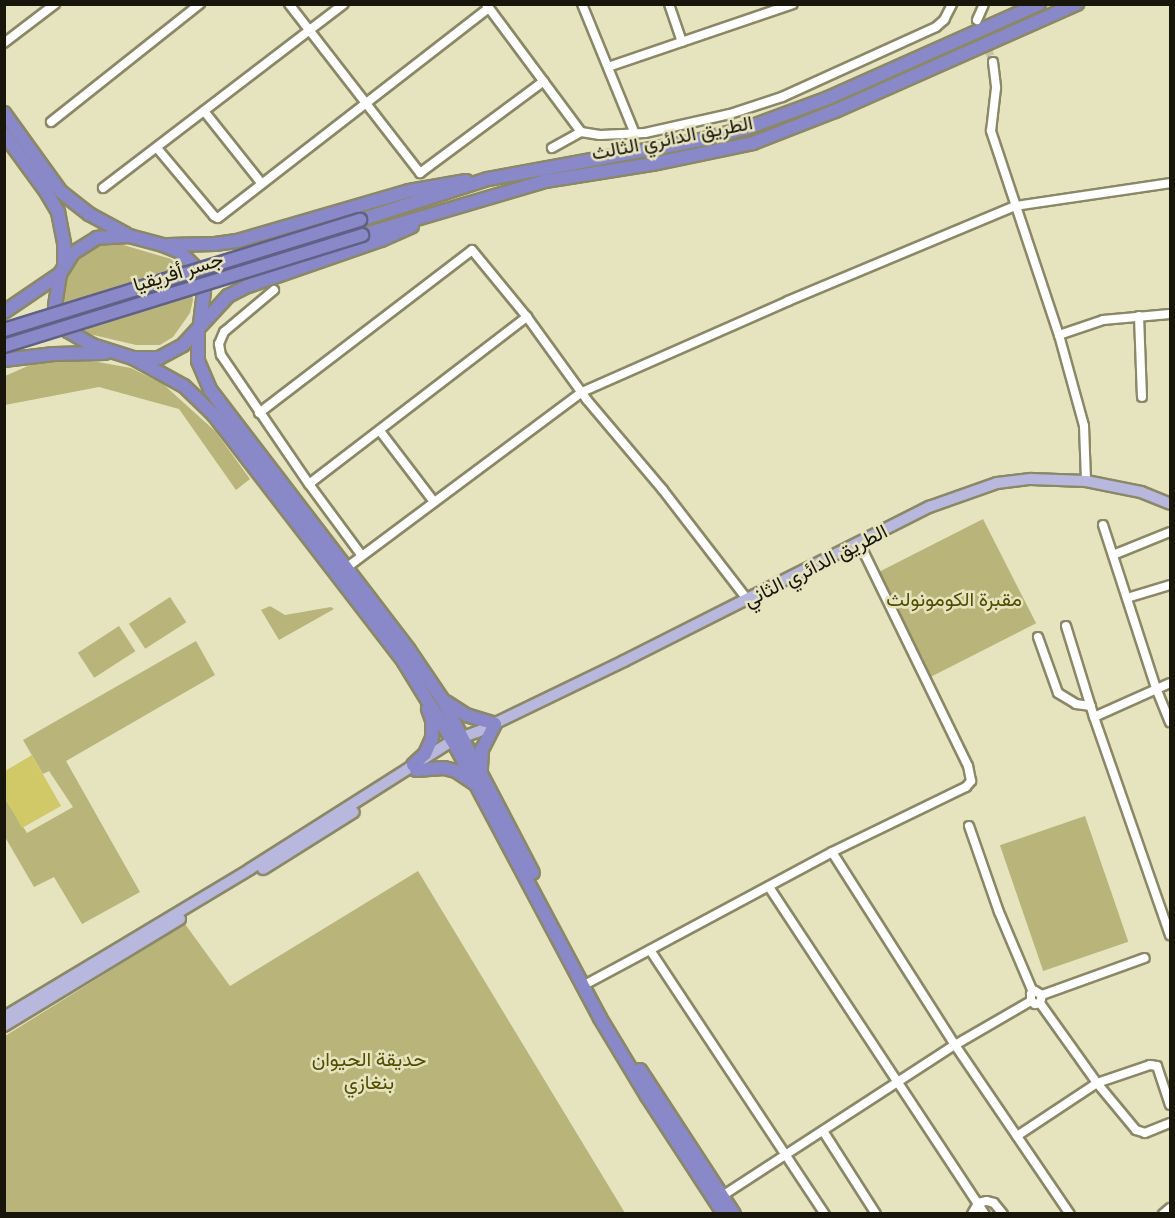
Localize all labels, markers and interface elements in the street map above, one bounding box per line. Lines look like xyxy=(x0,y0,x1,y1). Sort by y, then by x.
street label: الطريق الدائري الثالث xyxy=(589,110,755,164)
street label: جسر أفريقيا xyxy=(130,246,226,296)
street label: الطريق الدائري الثاني xyxy=(739,518,891,612)
park label: مقبرة الكومونولث xyxy=(886,586,1022,610)
park label: حديقة الحيوان بنغازي xyxy=(312,1046,426,1093)

